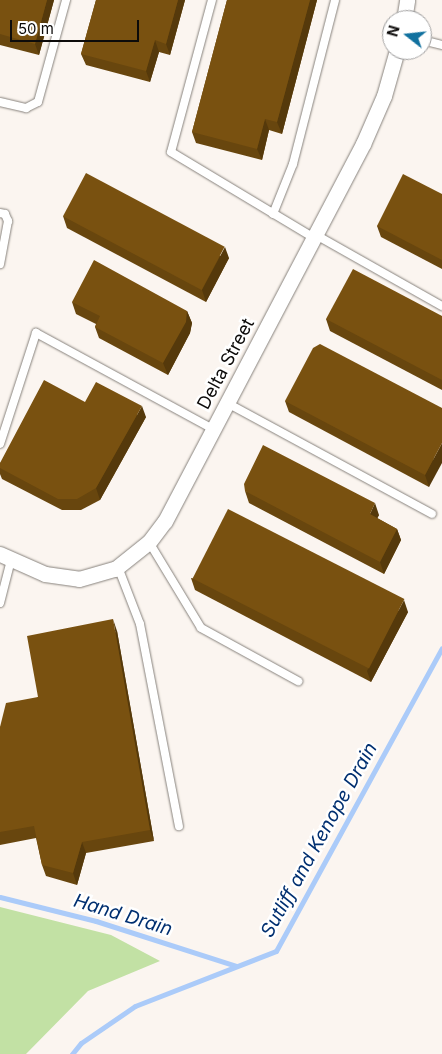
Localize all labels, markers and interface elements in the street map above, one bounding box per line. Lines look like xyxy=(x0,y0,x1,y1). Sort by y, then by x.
scale bar xyxy=(12,10,141,42)
north arrow xyxy=(382,10,432,60)
text: 50 m xyxy=(18,19,54,38)
text: N xyxy=(383,24,403,38)
street label: Delta Street xyxy=(193,315,259,413)
water label: Sutliff and Kenope Drain xyxy=(256,739,382,941)
water label: Hand Drain xyxy=(71,889,175,941)

